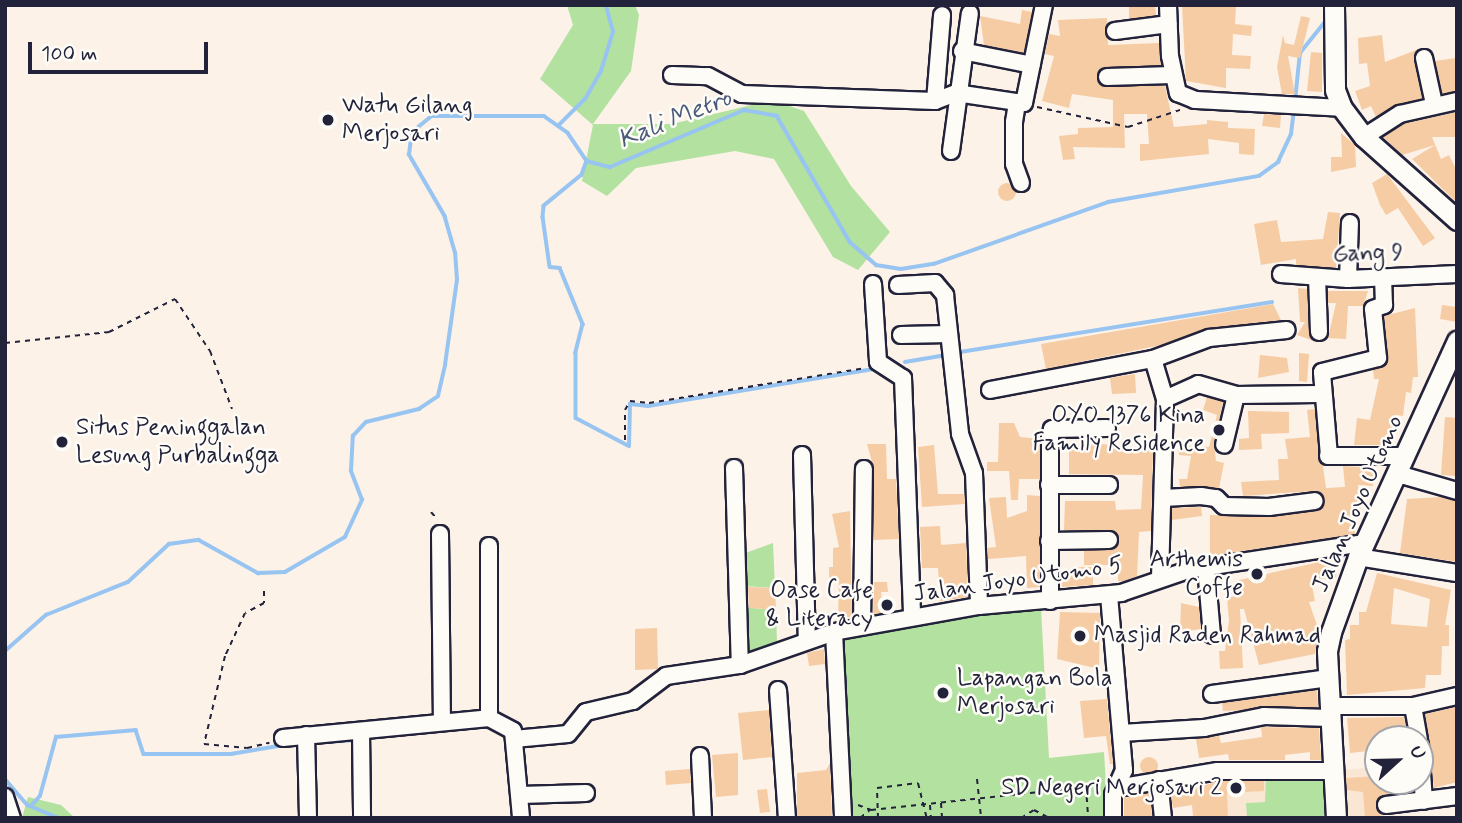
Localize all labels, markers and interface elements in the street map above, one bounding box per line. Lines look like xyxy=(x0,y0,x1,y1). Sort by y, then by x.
scale bar xyxy=(32,28,212,72)
text: 100 m xyxy=(41,40,97,68)
water label: Kali Metro xyxy=(614,83,736,157)
place label: Watu Gilang Merjosari xyxy=(342,92,473,148)
marker: Watu Gilang Merjosari xyxy=(320,112,336,128)
street label: Gang 9 xyxy=(1332,239,1404,269)
place label: OYO 1376 Kina Family Residence xyxy=(1029,402,1205,458)
street label: Jalan Joyo Utomo xyxy=(1306,411,1410,597)
place label: Situs Peninggalan Lesung Purbalingga xyxy=(76,414,280,470)
marker: OYO 1376 Kina Family Residence xyxy=(1211,422,1227,438)
marker: Situs Peninggalan Lesung Purbalingga xyxy=(54,434,70,450)
place label: Arthemis Coffe xyxy=(1150,546,1243,602)
street label: Jalan Joyo Utomo 5 xyxy=(911,551,1125,609)
marker: Arthemis Coffe xyxy=(1249,566,1265,582)
place label: Oase Cafe & Literacy xyxy=(766,577,873,633)
marker: Oase Cafe & Literacy xyxy=(879,597,895,613)
place label: Masjid Raden Rahmad xyxy=(1094,622,1330,650)
marker: Masjid Raden Rahmad xyxy=(1072,628,1088,644)
place label: Lapangan Bola Merjosari xyxy=(957,665,1112,721)
marker: Lapangan Bola Merjosari xyxy=(935,685,951,701)
north arrow xyxy=(1364,725,1434,795)
text: U xyxy=(1403,742,1431,763)
place label: SD Negeri Merjosari 2 xyxy=(998,774,1222,802)
marker: SD Negeri Merjosari 2 xyxy=(1228,780,1244,796)

